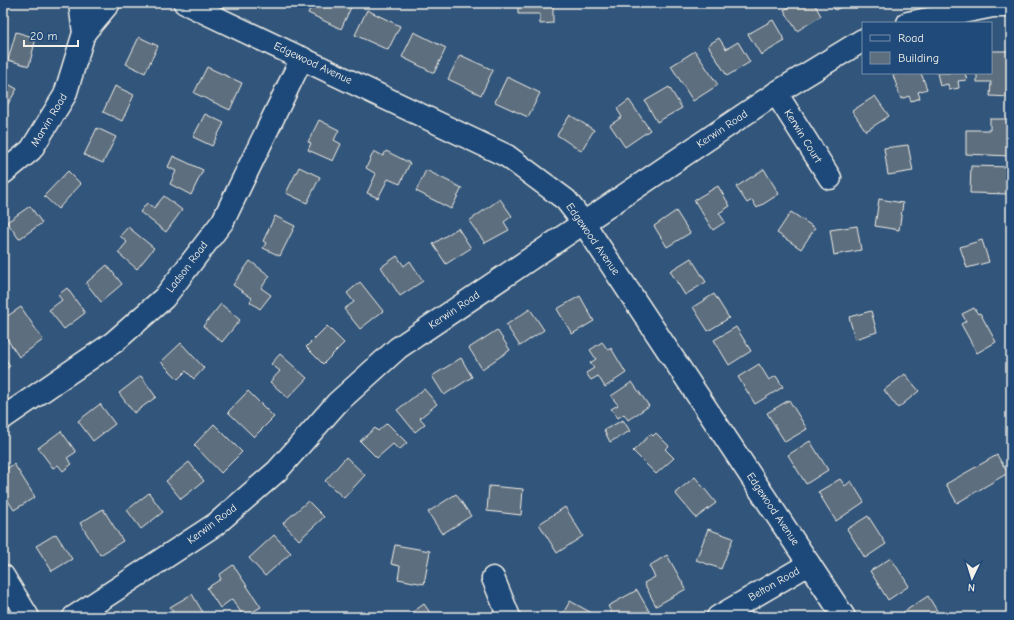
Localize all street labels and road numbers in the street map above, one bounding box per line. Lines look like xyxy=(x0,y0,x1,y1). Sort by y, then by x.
street label: Edgewood Avenue xyxy=(272,39,355,87)
street label: Marvin Road xyxy=(28,91,70,149)
street label: Kerwin Road xyxy=(694,107,750,151)
street label: Kerwin Court xyxy=(781,107,825,166)
street label: Edgewood Avenue xyxy=(563,201,623,278)
street label: Ladson Road xyxy=(164,239,211,295)
street label: Kerwin Road xyxy=(426,288,482,332)
street label: Edgewood Avenue xyxy=(744,470,802,548)
street label: Kerwin Road xyxy=(185,501,239,547)
street label: Belton Road xyxy=(746,564,802,604)

